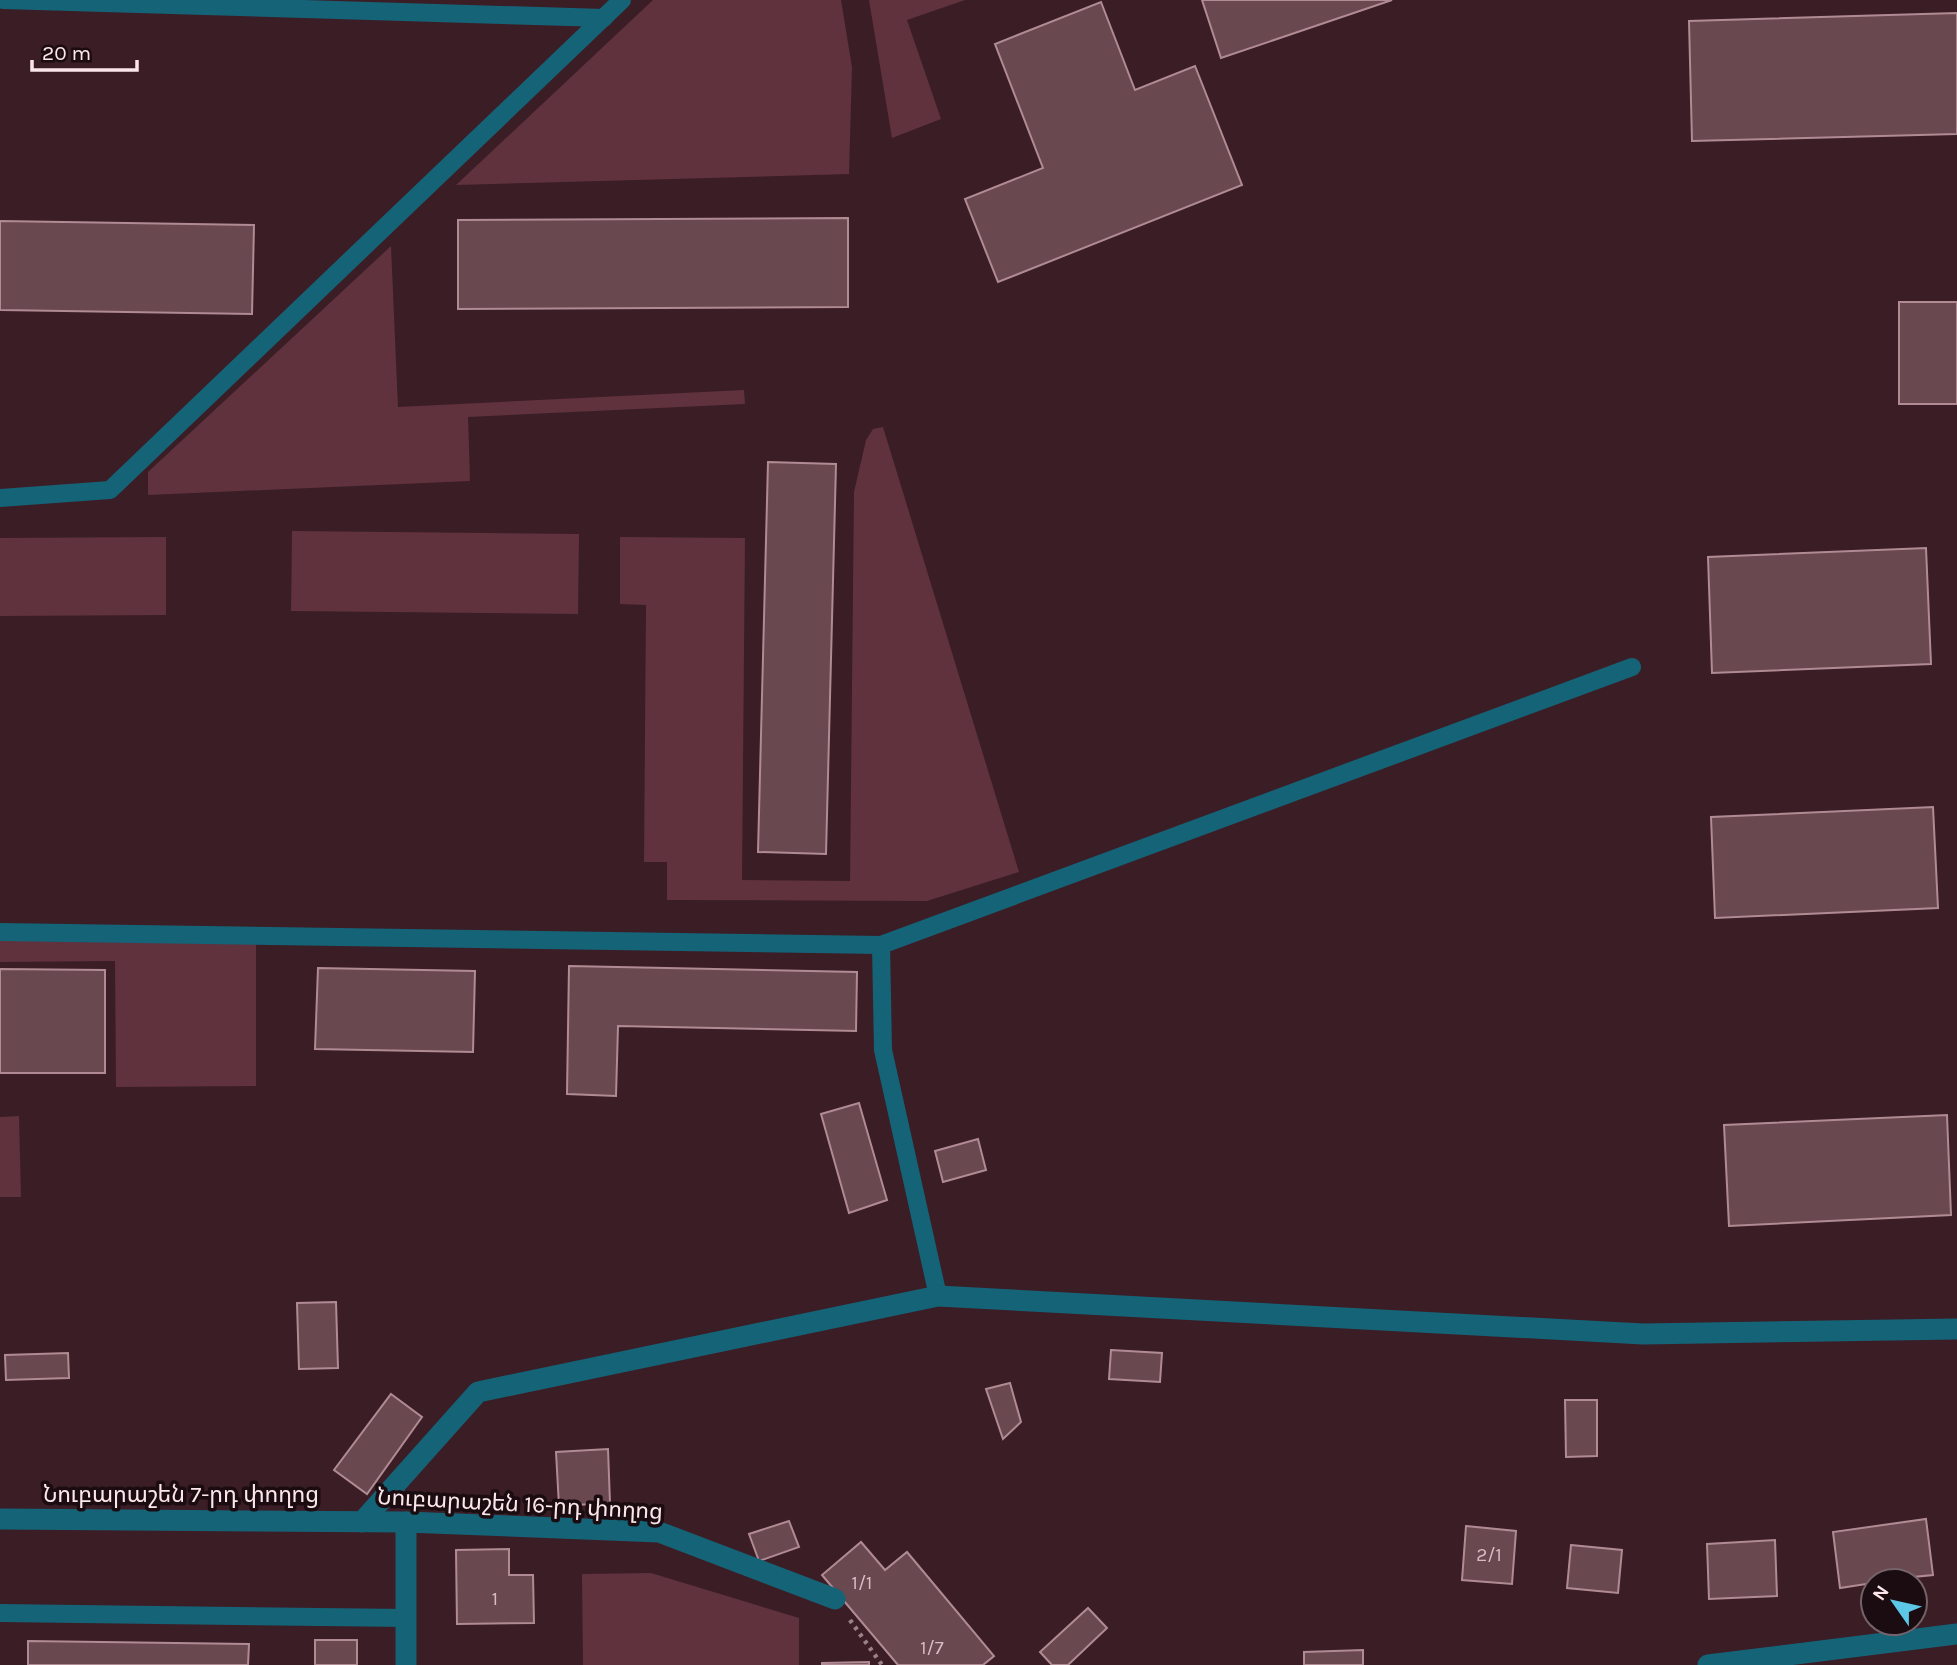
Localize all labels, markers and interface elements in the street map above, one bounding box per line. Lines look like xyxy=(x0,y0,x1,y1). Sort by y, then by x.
scale bar xyxy=(32,28,136,72)
text: 20 m xyxy=(42,41,91,65)
street label: Նուբարաշեն 7-րդ փողոց xyxy=(43,1481,319,1508)
street label: Նուբարաշեն 16-րդ փողոց xyxy=(376,1483,664,1525)
house number: 2/1 xyxy=(1476,1544,1502,1566)
north arrow xyxy=(1859,1567,1929,1637)
house number: 1/1 xyxy=(852,1572,872,1594)
text: N xyxy=(1868,1581,1894,1605)
house number: 1 xyxy=(492,1588,498,1610)
house number: 1/7 xyxy=(920,1637,944,1659)

